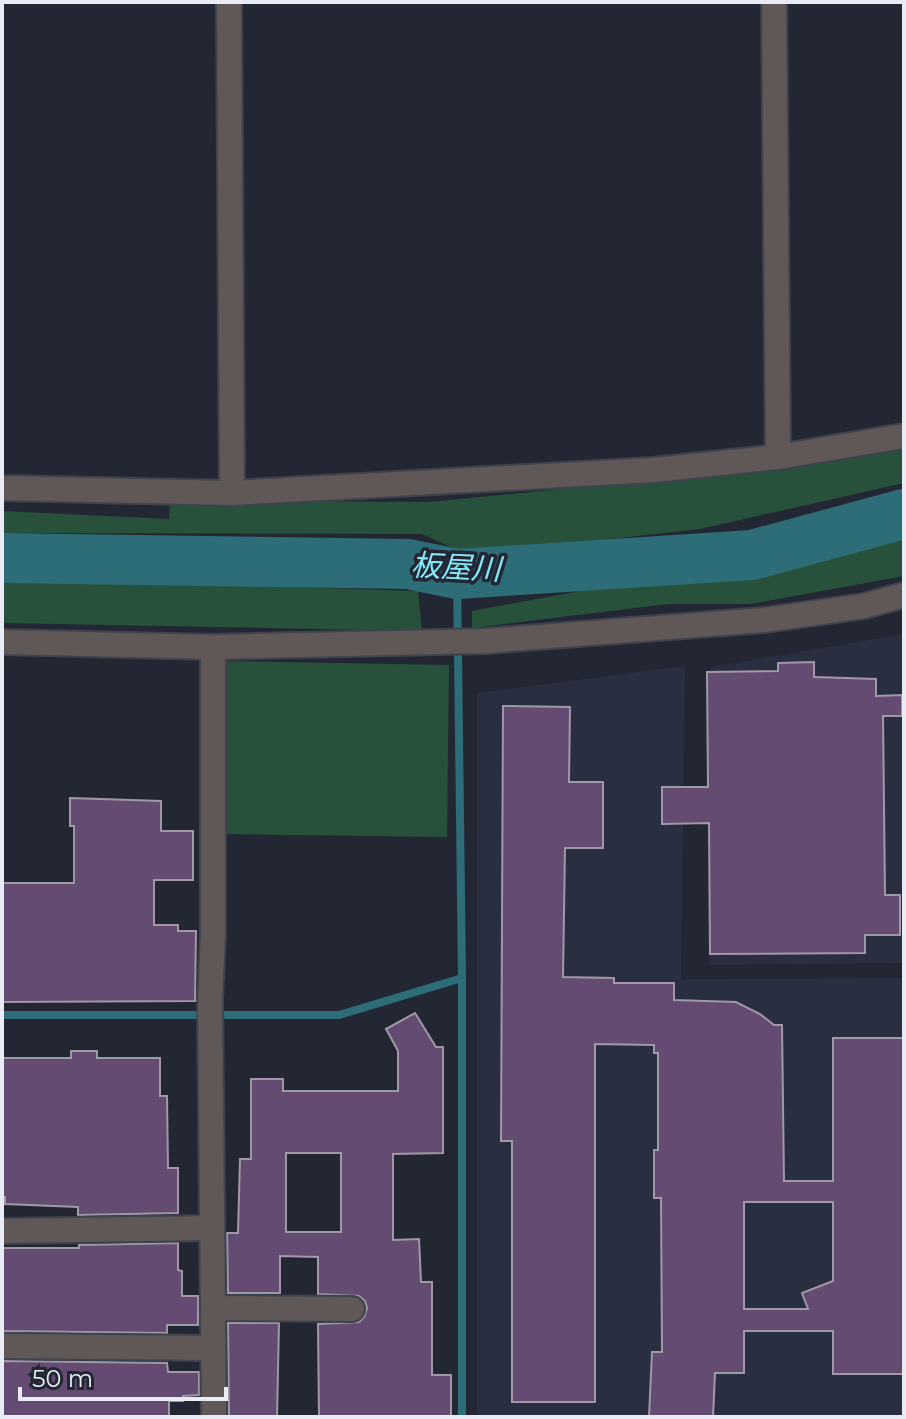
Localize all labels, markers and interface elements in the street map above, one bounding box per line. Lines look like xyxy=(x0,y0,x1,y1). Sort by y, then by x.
water label: 板屋川 xyxy=(410,546,505,588)
scale bar xyxy=(20,1351,226,1401)
text: 50 m xyxy=(32,1364,93,1393)

